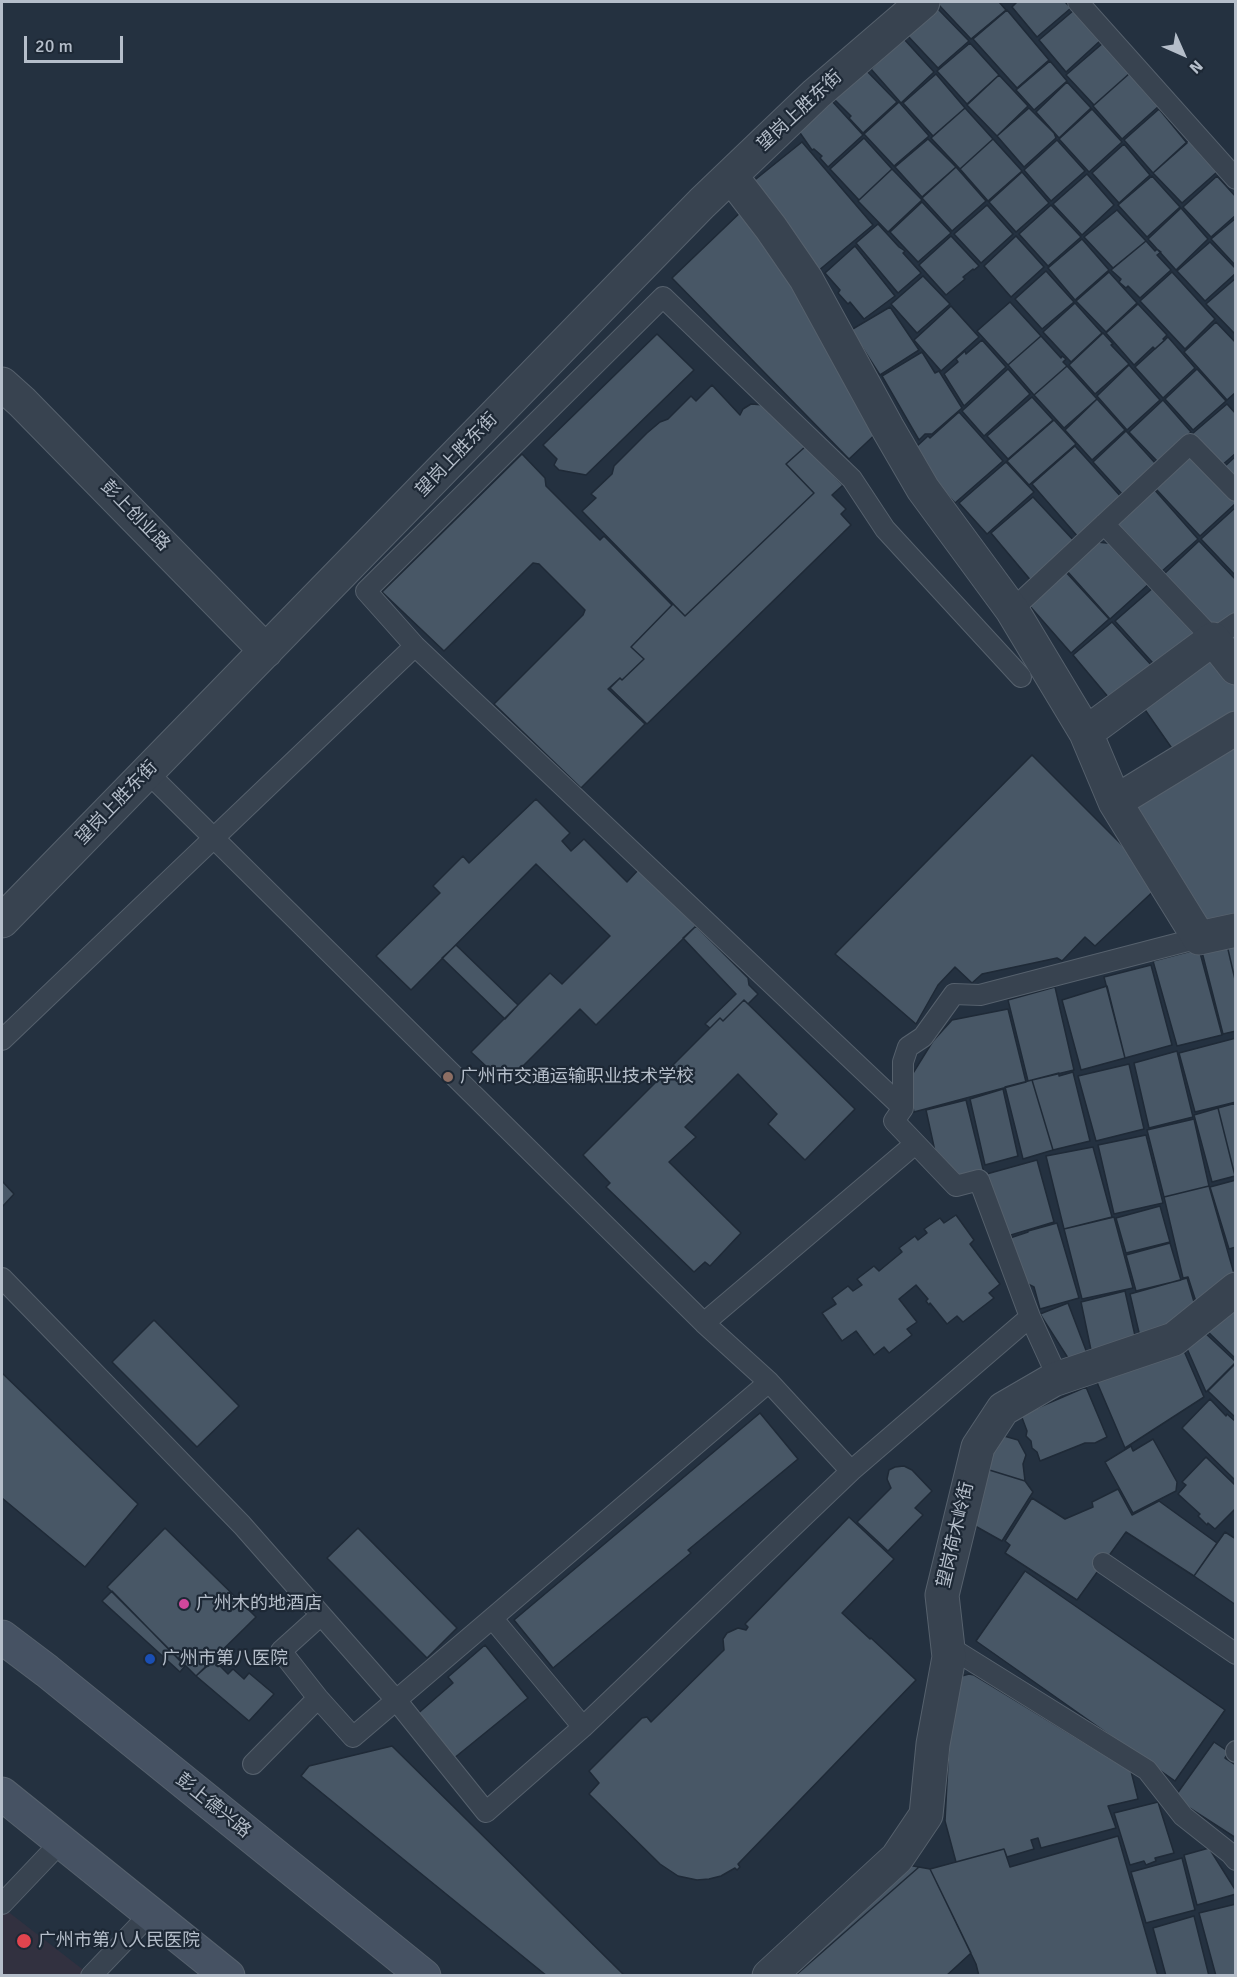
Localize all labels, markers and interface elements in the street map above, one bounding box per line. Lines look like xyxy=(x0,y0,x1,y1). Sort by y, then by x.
scale bar xyxy=(27,24,126,62)
north arrow xyxy=(1153,24,1213,84)
text: 20 m xyxy=(35,35,73,57)
text: N xyxy=(1185,56,1207,78)
street label: 望岗上胜东街 xyxy=(753,66,847,156)
street label: 望岗上胜东街 xyxy=(412,409,502,501)
street label: 彭上创业路 xyxy=(96,476,174,556)
street label: 望岗上胜东街 xyxy=(72,757,162,849)
place label: 广州市交通运输职业技术学校 xyxy=(460,1066,694,1088)
marker: 广州市交通运输职业技术学校 xyxy=(441,1070,455,1084)
street label: 望岗荷木岭街 xyxy=(933,1480,979,1590)
place label: 广州木的地酒店 xyxy=(196,1593,322,1615)
marker: 广州木的地酒店 xyxy=(177,1597,191,1611)
place label: 广州市第八医院 xyxy=(162,1648,288,1670)
marker: 广州市第八医院 xyxy=(143,1652,157,1666)
street label: 彭上德兴路 xyxy=(171,1769,255,1843)
place label: 广州市第八人民医院 xyxy=(38,1930,200,1952)
marker: 广州市第八人民医院 xyxy=(15,1932,33,1950)

